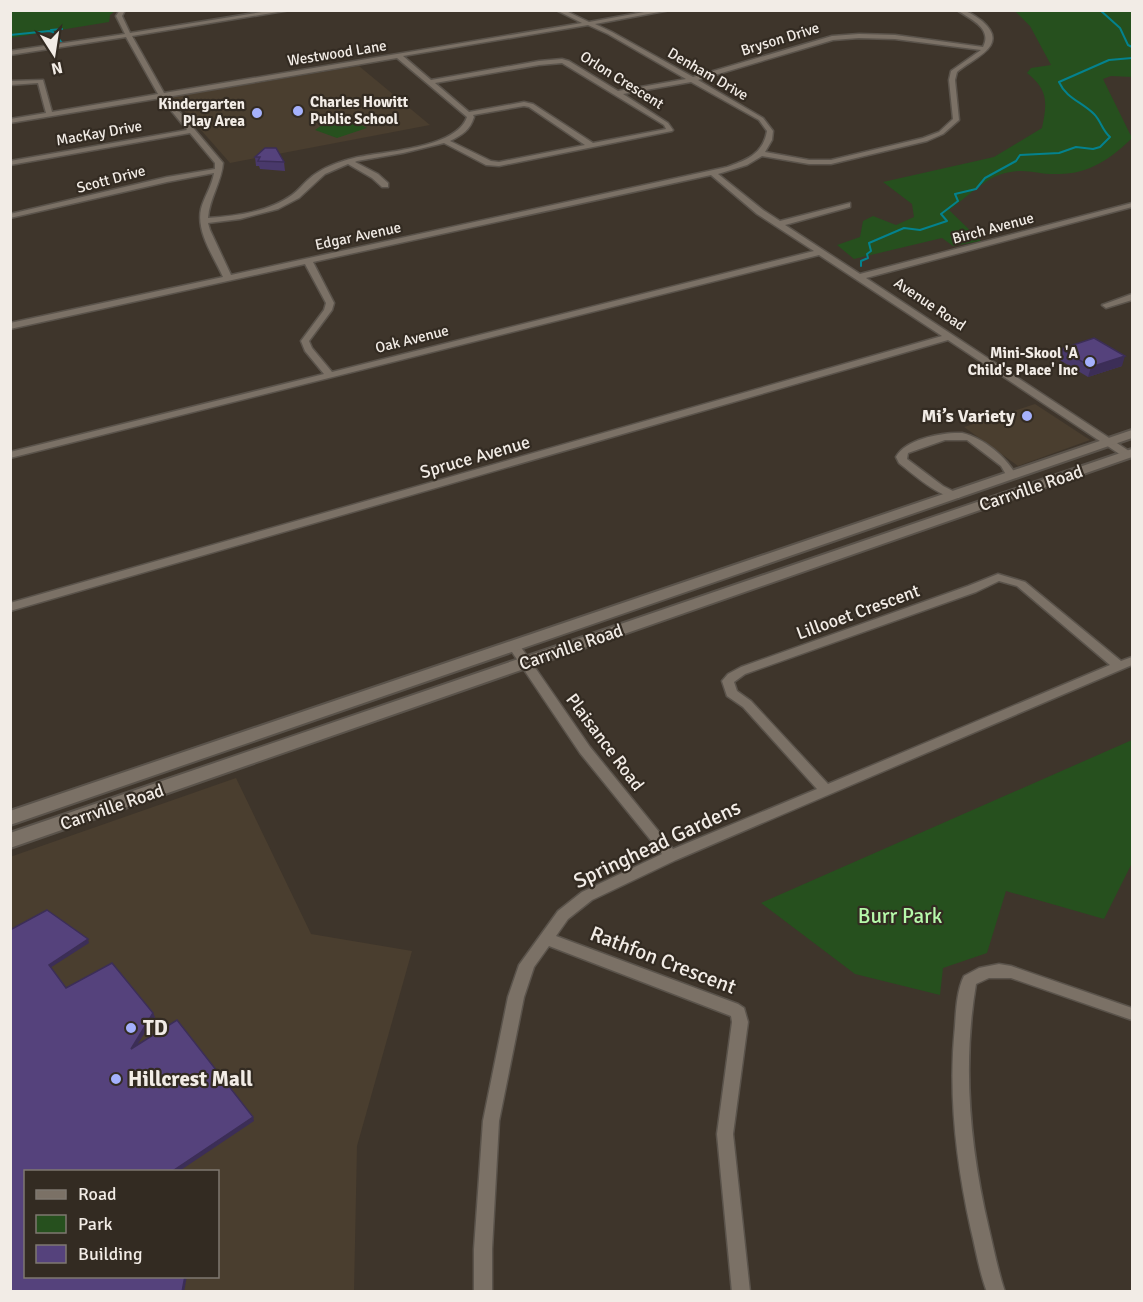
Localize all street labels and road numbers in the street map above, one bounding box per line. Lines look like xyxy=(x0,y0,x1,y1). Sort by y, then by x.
street label: Bryson Drive xyxy=(739,19,821,59)
street label: Westwood Lane xyxy=(286,36,388,70)
street label: Denham Drive xyxy=(665,44,751,104)
street label: Orlon Crescent xyxy=(577,47,667,113)
street label: MacKay Drive xyxy=(55,117,143,149)
street label: Scott Drive xyxy=(75,161,147,197)
street label: Birch Avenue xyxy=(950,208,1036,248)
street label: Edgar Avenue xyxy=(313,218,403,254)
street label: Avenue Road xyxy=(891,274,969,335)
street label: Oak Avenue xyxy=(373,321,451,357)
street label: Spruce Avenue xyxy=(417,431,533,483)
street label: Carrville Road xyxy=(976,460,1086,516)
street label: Lillooet Crescent xyxy=(793,579,923,645)
street label: Carrville Road xyxy=(516,619,626,675)
street label: Plaisance Road xyxy=(561,689,649,795)
street label: Carrville Road xyxy=(57,779,167,835)
street label: Springhead Gardens xyxy=(569,794,745,894)
street label: Rathfon Crescent xyxy=(586,920,740,1000)

